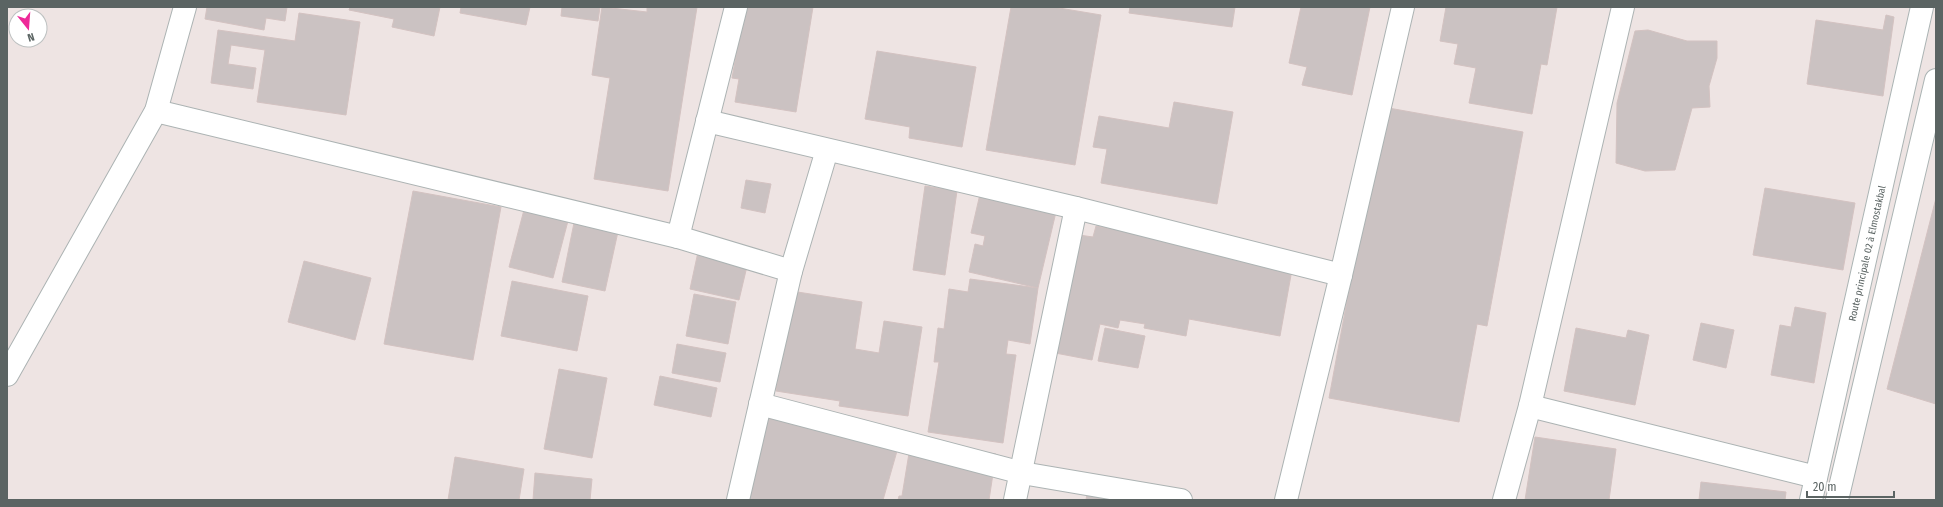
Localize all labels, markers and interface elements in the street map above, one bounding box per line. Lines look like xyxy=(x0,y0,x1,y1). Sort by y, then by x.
north arrow xyxy=(8,8,48,48)
text: N xyxy=(26,30,36,44)
street label: Route principale 02 à Elmostakbal xyxy=(1846,184,1889,322)
scale bar xyxy=(1807,473,1894,499)
text: 20 m xyxy=(1813,480,1837,494)

